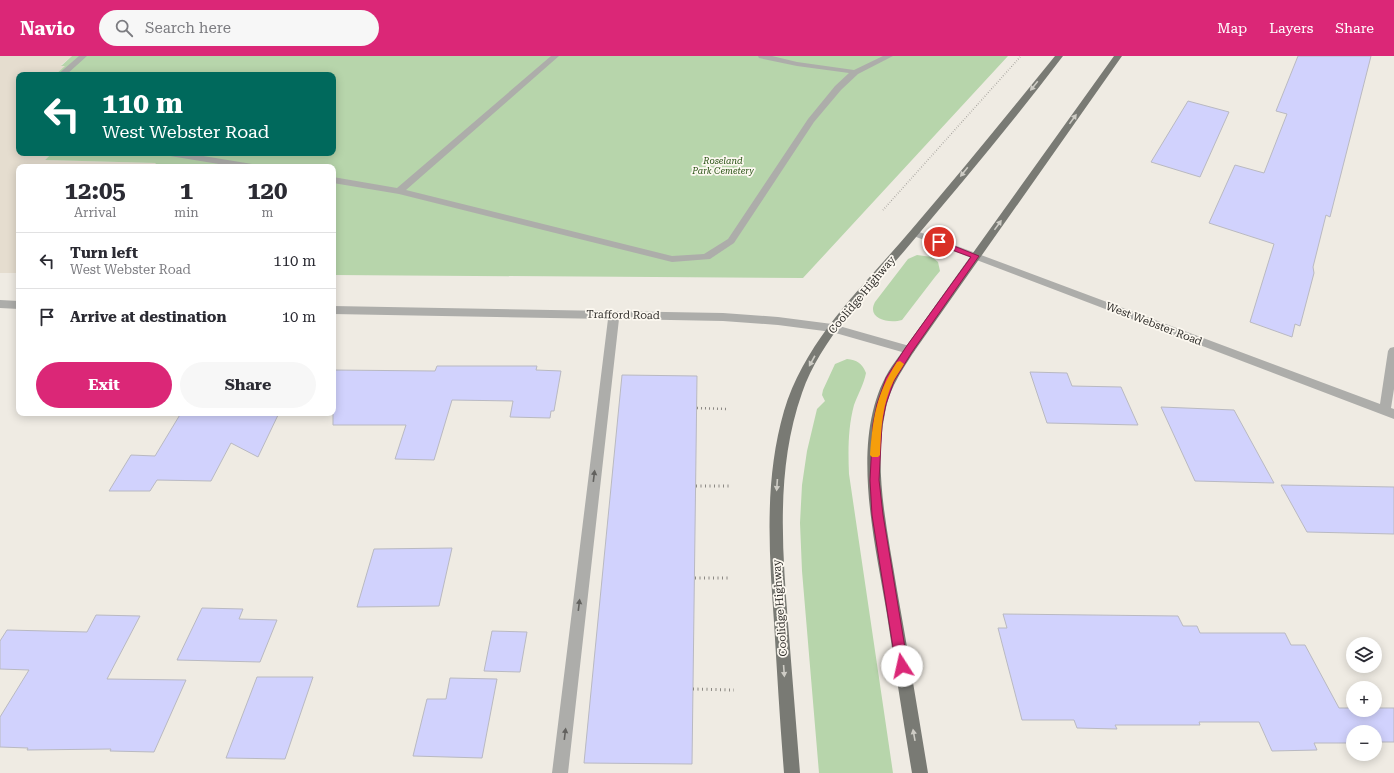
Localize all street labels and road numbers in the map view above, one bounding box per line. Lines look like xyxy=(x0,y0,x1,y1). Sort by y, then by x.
street label: Coolidge Highway xyxy=(826,253,899,336)
street label: West Webster Road xyxy=(1104,300,1204,348)
street label: Trafford Road xyxy=(586,308,660,322)
street label: Coolidge Highway xyxy=(770,559,790,657)

